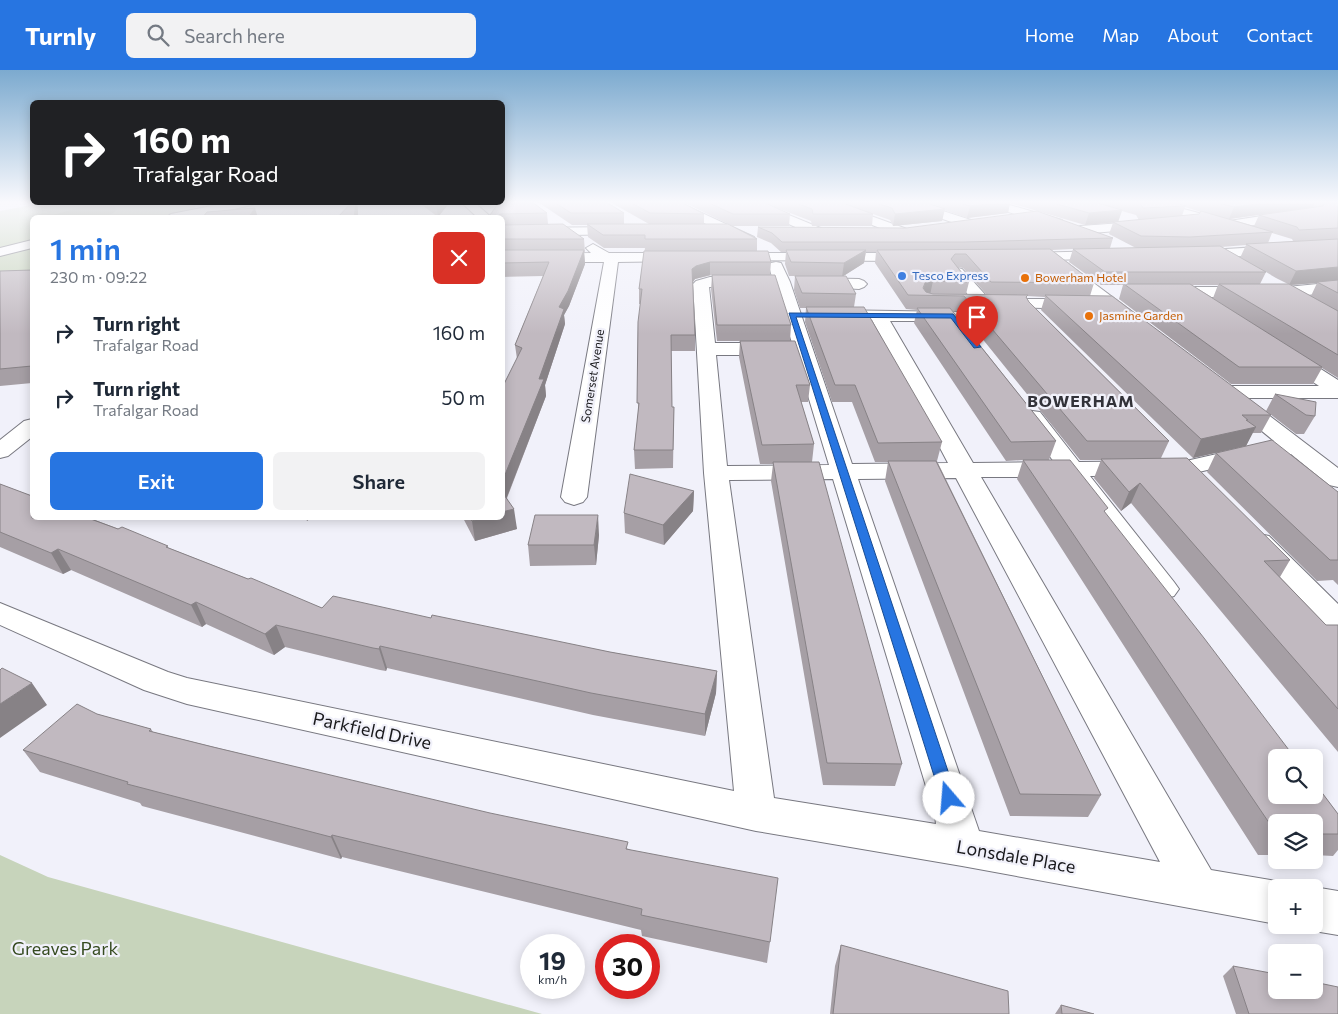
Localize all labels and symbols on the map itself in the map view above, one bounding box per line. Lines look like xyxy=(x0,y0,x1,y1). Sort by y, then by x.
place label: Tesco Express xyxy=(912,268,988,282)
marker: Tesco Express xyxy=(896,270,908,282)
place label: Bowerham Hotel xyxy=(1035,270,1126,284)
marker: Bowerham Hotel xyxy=(1019,272,1031,284)
pin xyxy=(956,296,998,347)
place label: Jasmine Garden xyxy=(1099,308,1183,323)
marker: Jasmine Garden xyxy=(1083,310,1095,322)
street label: Somerset Avenue xyxy=(578,328,606,424)
district label: BOWERHAM xyxy=(1027,391,1135,410)
street label: Parkfield Drive xyxy=(311,707,434,753)
position arrow xyxy=(922,771,974,823)
street label: Lonsdale Place xyxy=(955,835,1077,877)
speed limit sign: 30 xyxy=(595,934,660,999)
park label: Greaves Park xyxy=(12,937,118,959)

